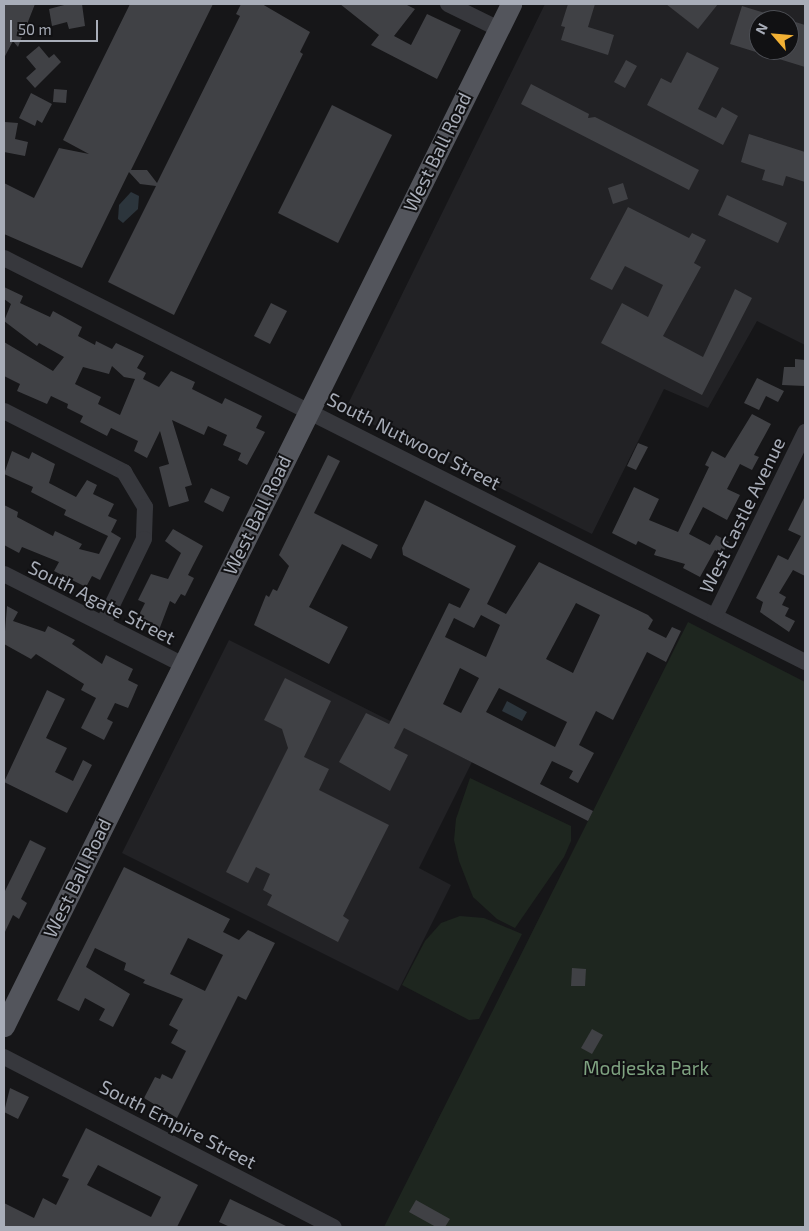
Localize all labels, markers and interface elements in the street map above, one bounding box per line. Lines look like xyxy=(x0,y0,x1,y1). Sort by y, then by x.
scale bar xyxy=(12,10,100,42)
north arrow xyxy=(749,10,799,60)
text: 50 m xyxy=(18,20,52,38)
text: N xyxy=(751,20,771,37)
street label: West Ball Road xyxy=(398,88,476,216)
street label: South Nutwood Street xyxy=(324,387,504,495)
street label: West Castle Avenue xyxy=(694,433,790,597)
street label: West Ball Road xyxy=(218,451,296,579)
street label: South Agate Street xyxy=(25,555,179,649)
street label: West Ball Road xyxy=(38,814,116,942)
park label: Modjeska Park xyxy=(583,1057,709,1079)
street label: South Empire Street xyxy=(96,1075,260,1173)

